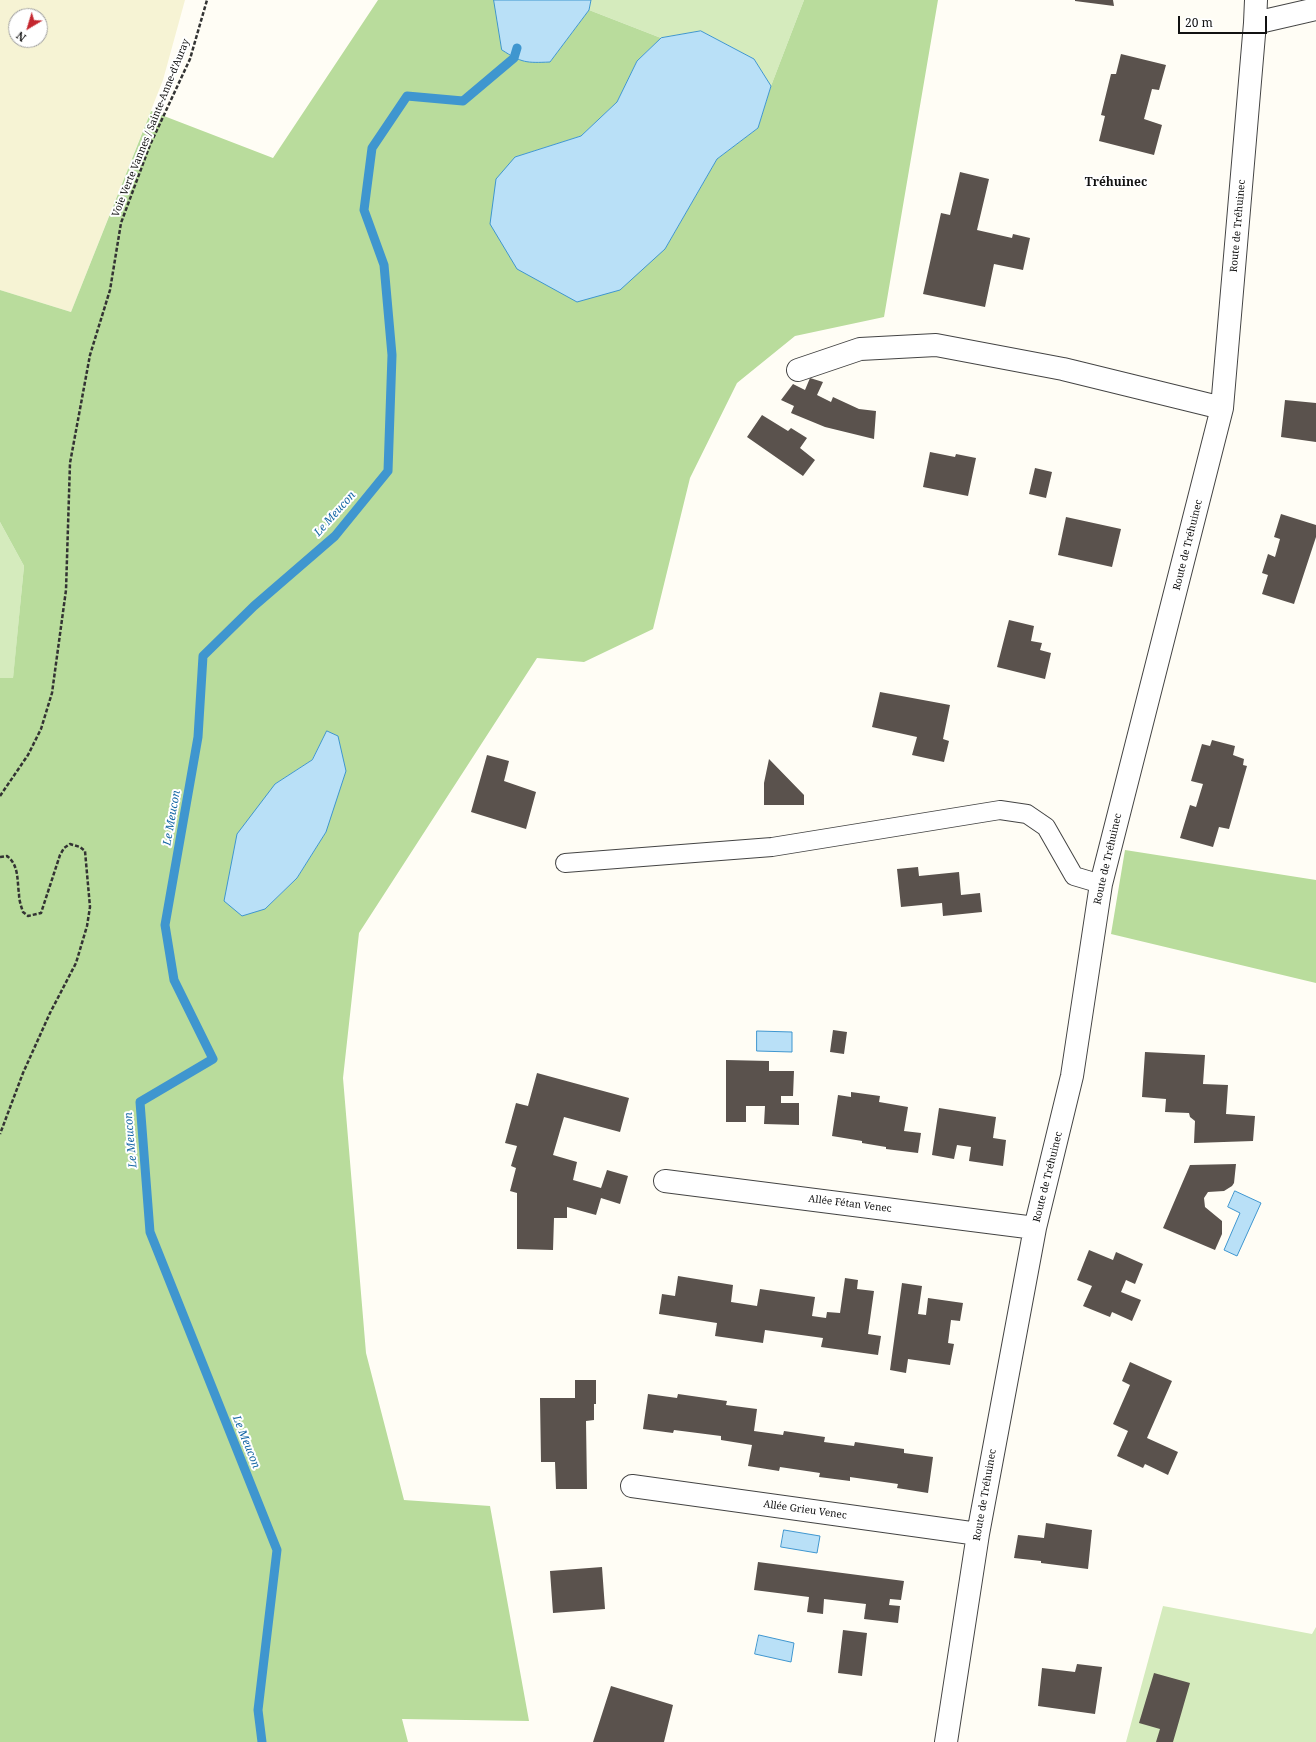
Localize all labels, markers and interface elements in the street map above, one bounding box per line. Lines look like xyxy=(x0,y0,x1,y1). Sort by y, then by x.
north arrow xyxy=(8,8,48,48)
scale bar xyxy=(1180,8,1269,34)
text: 20 m xyxy=(1185,14,1213,31)
text: N xyxy=(13,28,29,46)
street label: Voie Verte Vannes / Sainte-Anne-d'Auray xyxy=(110,37,192,219)
district label: Tréhuinec xyxy=(1085,176,1147,190)
street label: Route de Tréhuinec xyxy=(1228,179,1248,273)
water label: Le Meucon xyxy=(311,489,359,539)
street label: Route de Tréhuinec xyxy=(1171,498,1205,592)
water label: Le Meucon xyxy=(161,789,183,847)
street label: Route de Tréhuinec xyxy=(1092,812,1124,906)
water label: Le Meucon xyxy=(122,1112,140,1168)
street label: Route de Tréhuinec xyxy=(1031,1130,1065,1224)
street label: Allée Fétan Venec xyxy=(808,1193,892,1215)
water label: Le Meucon xyxy=(229,1414,263,1470)
street label: Route de Tréhuinec xyxy=(971,1448,999,1542)
street label: Allée Grieu Venec xyxy=(763,1498,847,1522)

